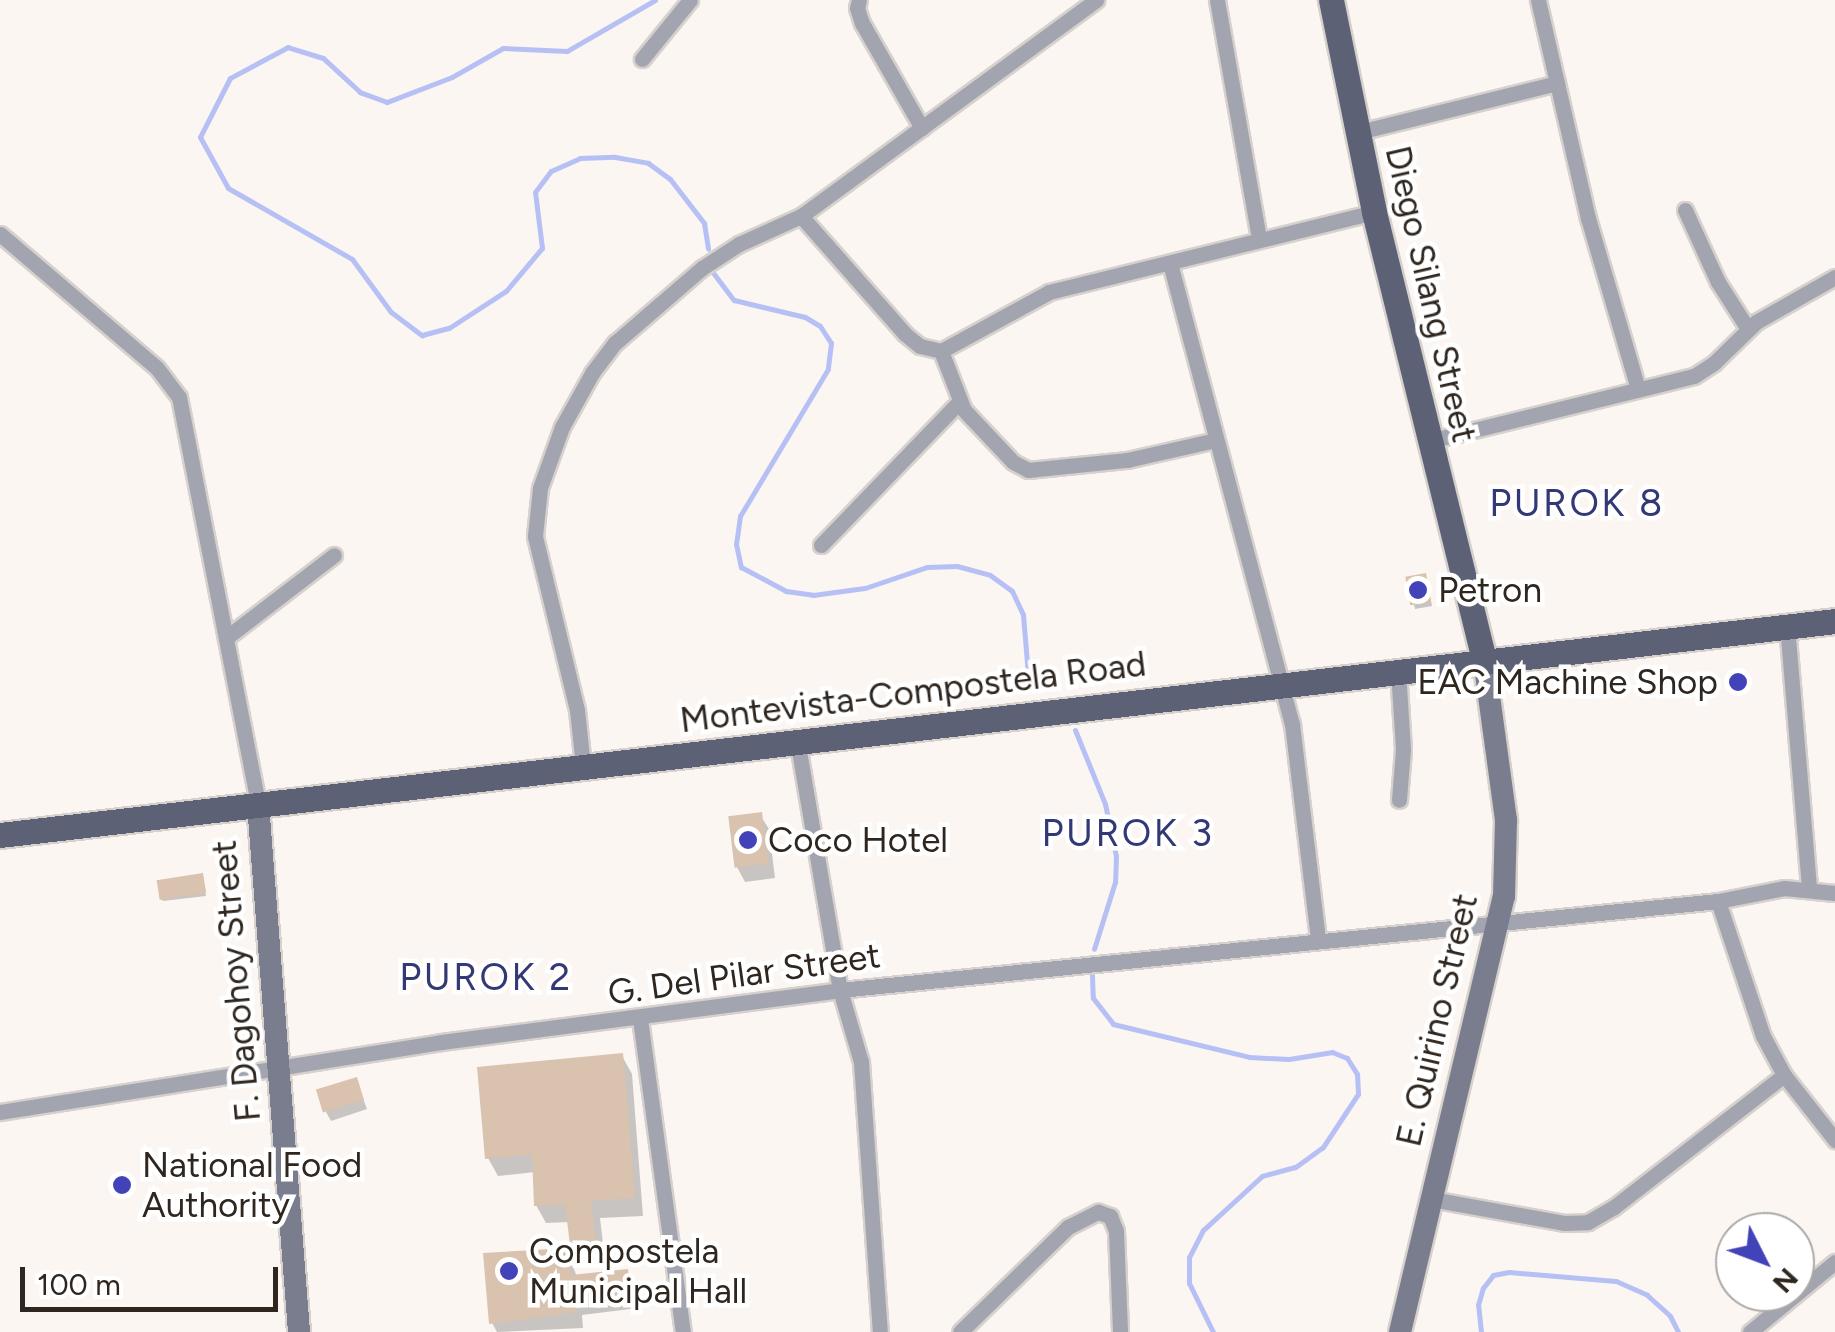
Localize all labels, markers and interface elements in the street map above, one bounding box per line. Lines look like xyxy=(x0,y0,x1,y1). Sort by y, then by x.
street label: Diego Silang Street xyxy=(1376,142,1486,446)
district label: PUROK 8 xyxy=(1489,481,1665,527)
place label: Petron xyxy=(1438,569,1542,611)
marker: Petron xyxy=(1407,579,1429,601)
street label: Montevista-Compostela Road xyxy=(678,643,1148,741)
place label: EAC Machine Shop xyxy=(1417,661,1718,703)
marker: EAC Machine Shop xyxy=(1727,671,1749,693)
district label: PUROK 3 xyxy=(1042,811,1214,857)
place label: Coco Hotel xyxy=(768,819,948,861)
marker: Coco Hotel xyxy=(737,829,759,851)
street label: F. Dagohoy Street xyxy=(203,839,269,1123)
street label: E. Quirino Street xyxy=(1388,890,1486,1150)
street label: G. Del Pilar Street xyxy=(605,934,883,1014)
district label: PUROK 2 xyxy=(399,955,573,1001)
place label: National Food Authority xyxy=(142,1144,362,1226)
marker: National Food Authority xyxy=(111,1174,133,1196)
north arrow xyxy=(1715,1212,1815,1312)
place label: Compostela Municipal Hall xyxy=(529,1230,747,1312)
scale bar xyxy=(25,1247,282,1309)
marker: Compostela Municipal Hall xyxy=(498,1260,520,1282)
text: N xyxy=(1766,1261,1806,1300)
text: 100 m xyxy=(37,1266,121,1303)

